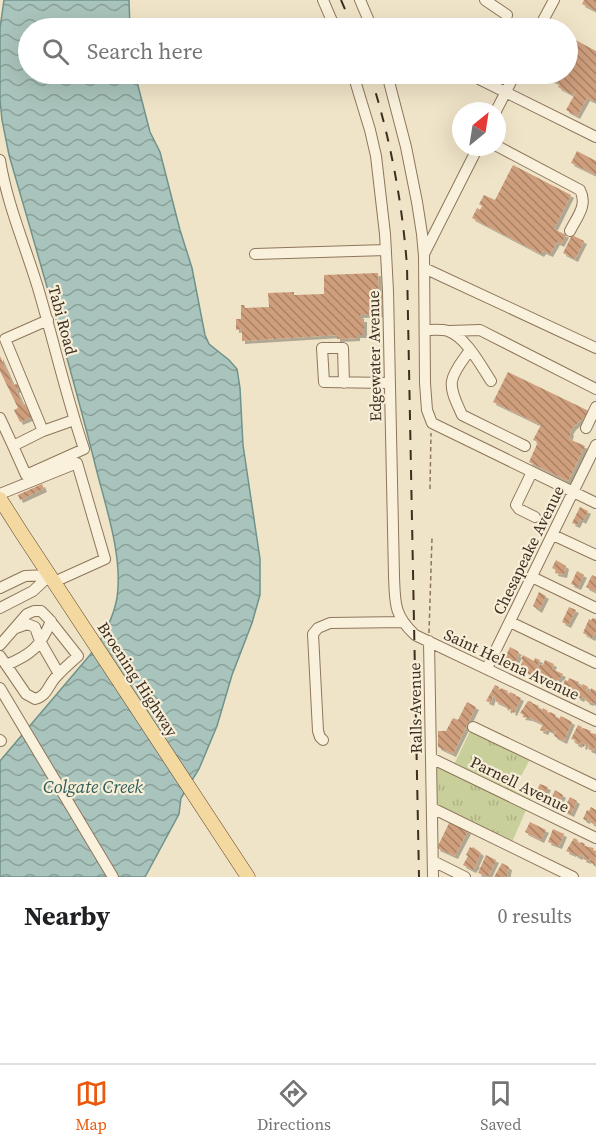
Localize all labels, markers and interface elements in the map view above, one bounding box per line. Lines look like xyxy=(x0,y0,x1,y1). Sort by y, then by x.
search box xyxy=(18,18,578,84)
icon: search xyxy=(39,35,72,68)
text: Search here xyxy=(87,36,203,66)
north arrow xyxy=(452,102,506,156)
street label: Tabi Road xyxy=(43,283,83,357)
street label: Edgewater Avenue xyxy=(362,290,386,422)
street label: Chesapeake Avenue xyxy=(487,482,569,618)
street label: Broening Highway xyxy=(93,617,184,741)
street label: Saint Helena Avenue xyxy=(441,623,583,705)
street label: Ralls Avenue xyxy=(403,662,427,754)
street label: Parnell Avenue xyxy=(467,750,573,818)
water label: Colgate Creek xyxy=(43,774,143,799)
text: Nearby xyxy=(24,898,110,934)
text: 0 results xyxy=(497,902,572,930)
tab: Map xyxy=(75,1077,108,1135)
tab: Directions xyxy=(257,1077,331,1135)
tab: Saved xyxy=(480,1077,521,1135)

